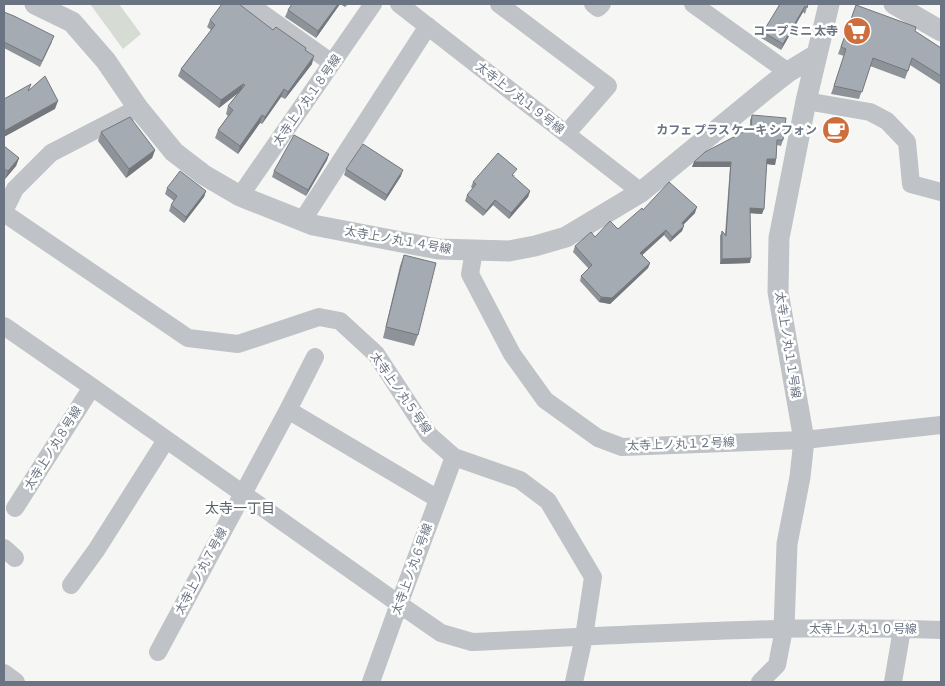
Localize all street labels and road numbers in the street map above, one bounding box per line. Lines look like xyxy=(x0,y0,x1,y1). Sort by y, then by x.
street label: 太寺上ノ丸１８号線 xyxy=(270,52,344,148)
street label: 太寺上ノ丸１９号線 xyxy=(473,59,567,137)
street label: 太寺上ノ丸１４号線 xyxy=(344,224,452,256)
street label: 太寺上ノ丸１１号線 xyxy=(773,291,803,399)
street label: 太寺上ノ丸５号線 xyxy=(368,350,434,436)
street label: 太寺上ノ丸８号線 xyxy=(22,404,84,492)
street label: 太寺上ノ丸１２号線 xyxy=(627,435,735,453)
street label: 太寺上ノ丸６号線 xyxy=(389,521,435,617)
street label: 太寺上ノ丸７号線 xyxy=(172,525,230,617)
street label: 太寺上ノ丸１０号線 xyxy=(809,622,917,636)

